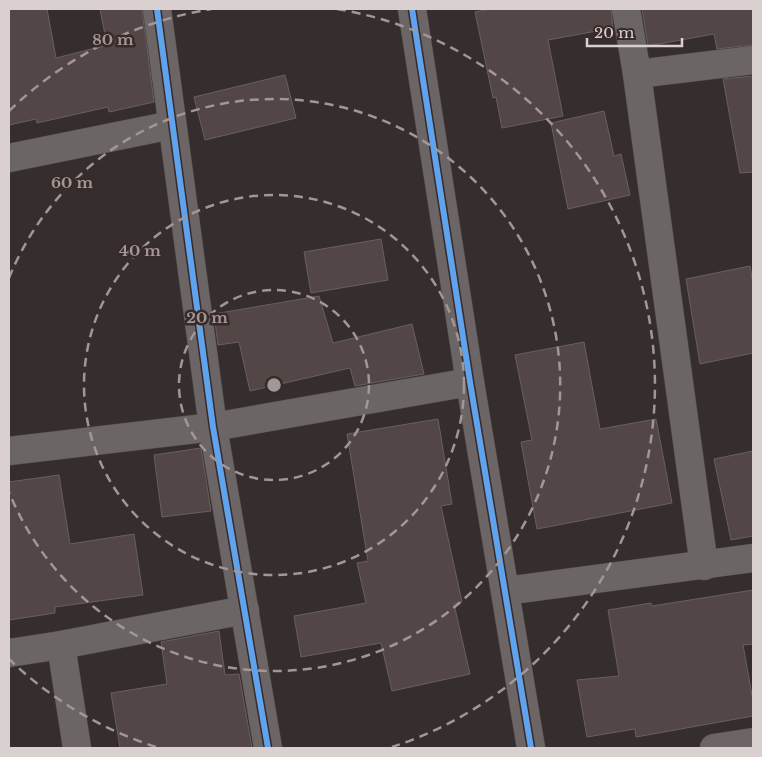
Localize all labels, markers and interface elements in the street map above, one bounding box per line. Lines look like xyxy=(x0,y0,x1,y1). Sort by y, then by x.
scale bar xyxy=(587,15,682,47)
text: 20 m xyxy=(594,23,634,42)
text: 80 m xyxy=(92,30,134,49)
text: 60 m xyxy=(51,173,93,192)
text: 40 m xyxy=(119,241,161,260)
text: 20 m xyxy=(186,308,228,327)
centre of rings xyxy=(265,376,283,394)

